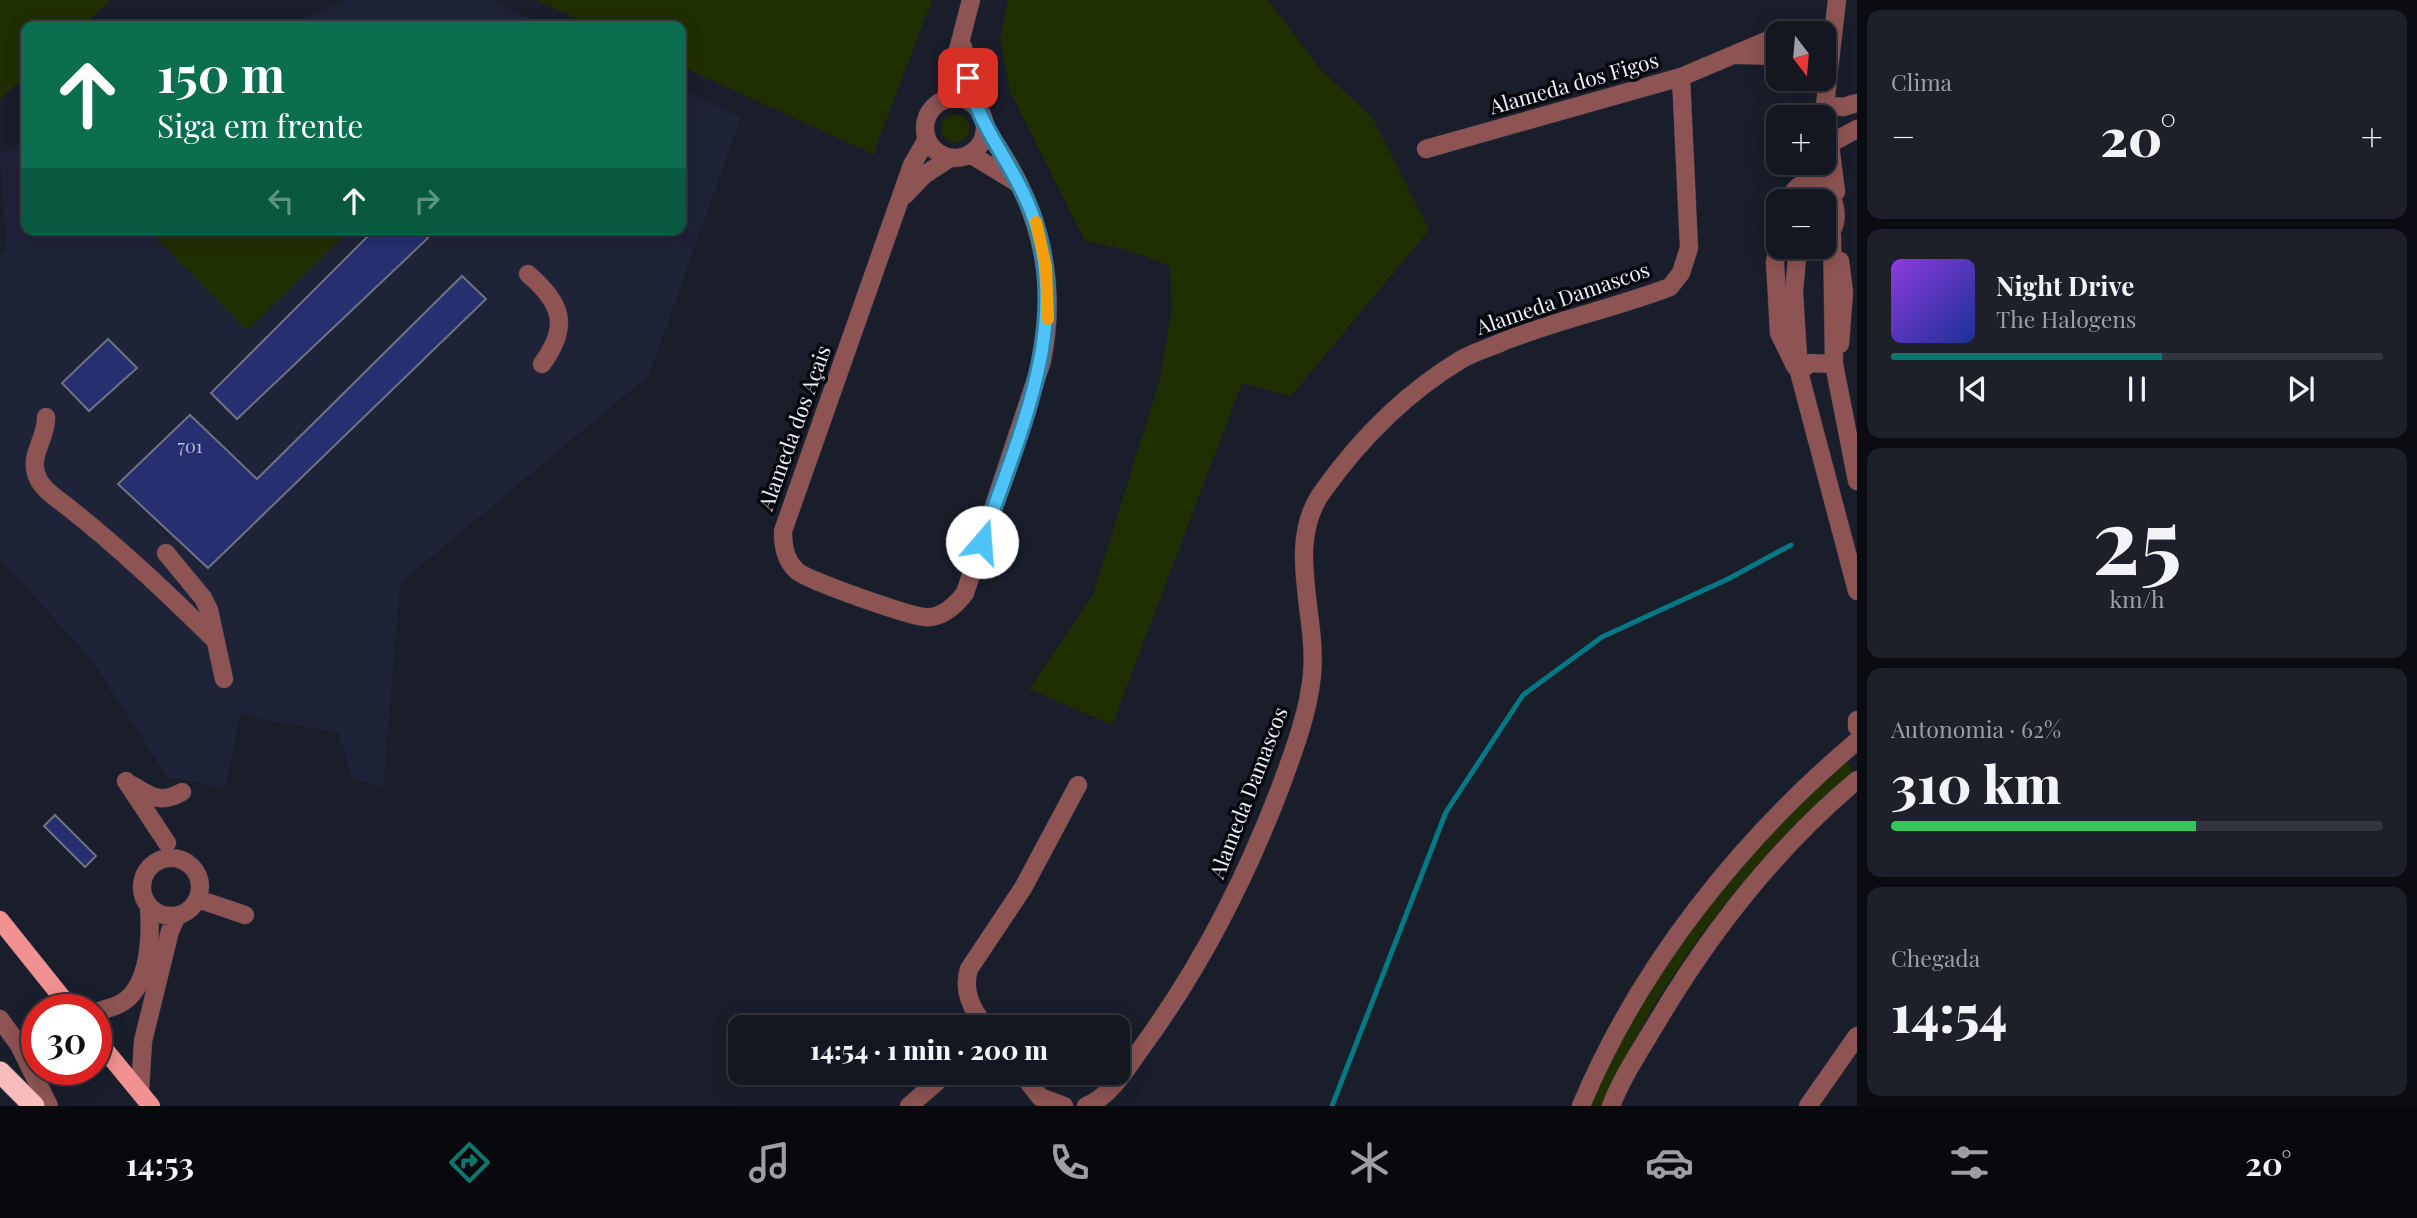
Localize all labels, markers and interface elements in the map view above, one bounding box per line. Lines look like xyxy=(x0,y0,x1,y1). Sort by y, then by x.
north arrow xyxy=(1766,21,1836,91)
map controls xyxy=(1766,21,1836,259)
text: 150 m xyxy=(157,40,285,105)
street label: Alameda dos Figos xyxy=(1485,45,1661,120)
pin xyxy=(938,48,998,108)
icon: ahead xyxy=(42,49,133,140)
icon: arrive xyxy=(949,59,987,97)
text: Clima xyxy=(1891,66,1952,97)
text: 20° xyxy=(2100,101,2176,170)
text: Siga em frente xyxy=(157,103,363,146)
button: + xyxy=(1766,105,1836,175)
text: − xyxy=(1891,110,1916,161)
text: + xyxy=(2361,110,2383,161)
icon: left xyxy=(262,182,300,220)
icon: ahead xyxy=(335,182,373,220)
icon: right xyxy=(408,182,446,220)
button: − xyxy=(1766,189,1836,259)
street label: Alameda Damascos xyxy=(1471,254,1653,340)
text: Night Drive xyxy=(1996,268,2134,303)
text: The Halogens xyxy=(1996,303,2136,334)
street label: Alameda dos Açais xyxy=(750,341,836,515)
icon: previous xyxy=(1954,370,1992,408)
icon: pause xyxy=(2118,370,2156,408)
icon: next xyxy=(2282,370,2320,408)
house number: 701 xyxy=(178,434,203,458)
text: 25 xyxy=(2092,477,2182,598)
position arrow xyxy=(945,505,1019,579)
text: km/h xyxy=(2109,583,2165,614)
street label: Alameda Damascos xyxy=(1201,702,1293,883)
text: Autonomia · 62% xyxy=(1891,713,2061,744)
text: 310 km xyxy=(1891,748,2061,817)
text: Chegada xyxy=(1891,942,1980,973)
text: 14:54 xyxy=(1891,977,2007,1046)
speed limit sign: 30 xyxy=(21,994,112,1085)
text: 14:54 · 1 min · 200 m xyxy=(810,1032,1048,1067)
icon: directions xyxy=(445,1138,494,1187)
icon: music xyxy=(745,1138,794,1187)
icon: phone xyxy=(1045,1138,1094,1187)
icon: climate xyxy=(1345,1138,1394,1187)
icon: car xyxy=(1645,1138,1694,1187)
icon: filters xyxy=(1945,1138,1994,1187)
text: 14:53 xyxy=(126,1141,194,1184)
text: 20° xyxy=(2245,1141,2291,1184)

